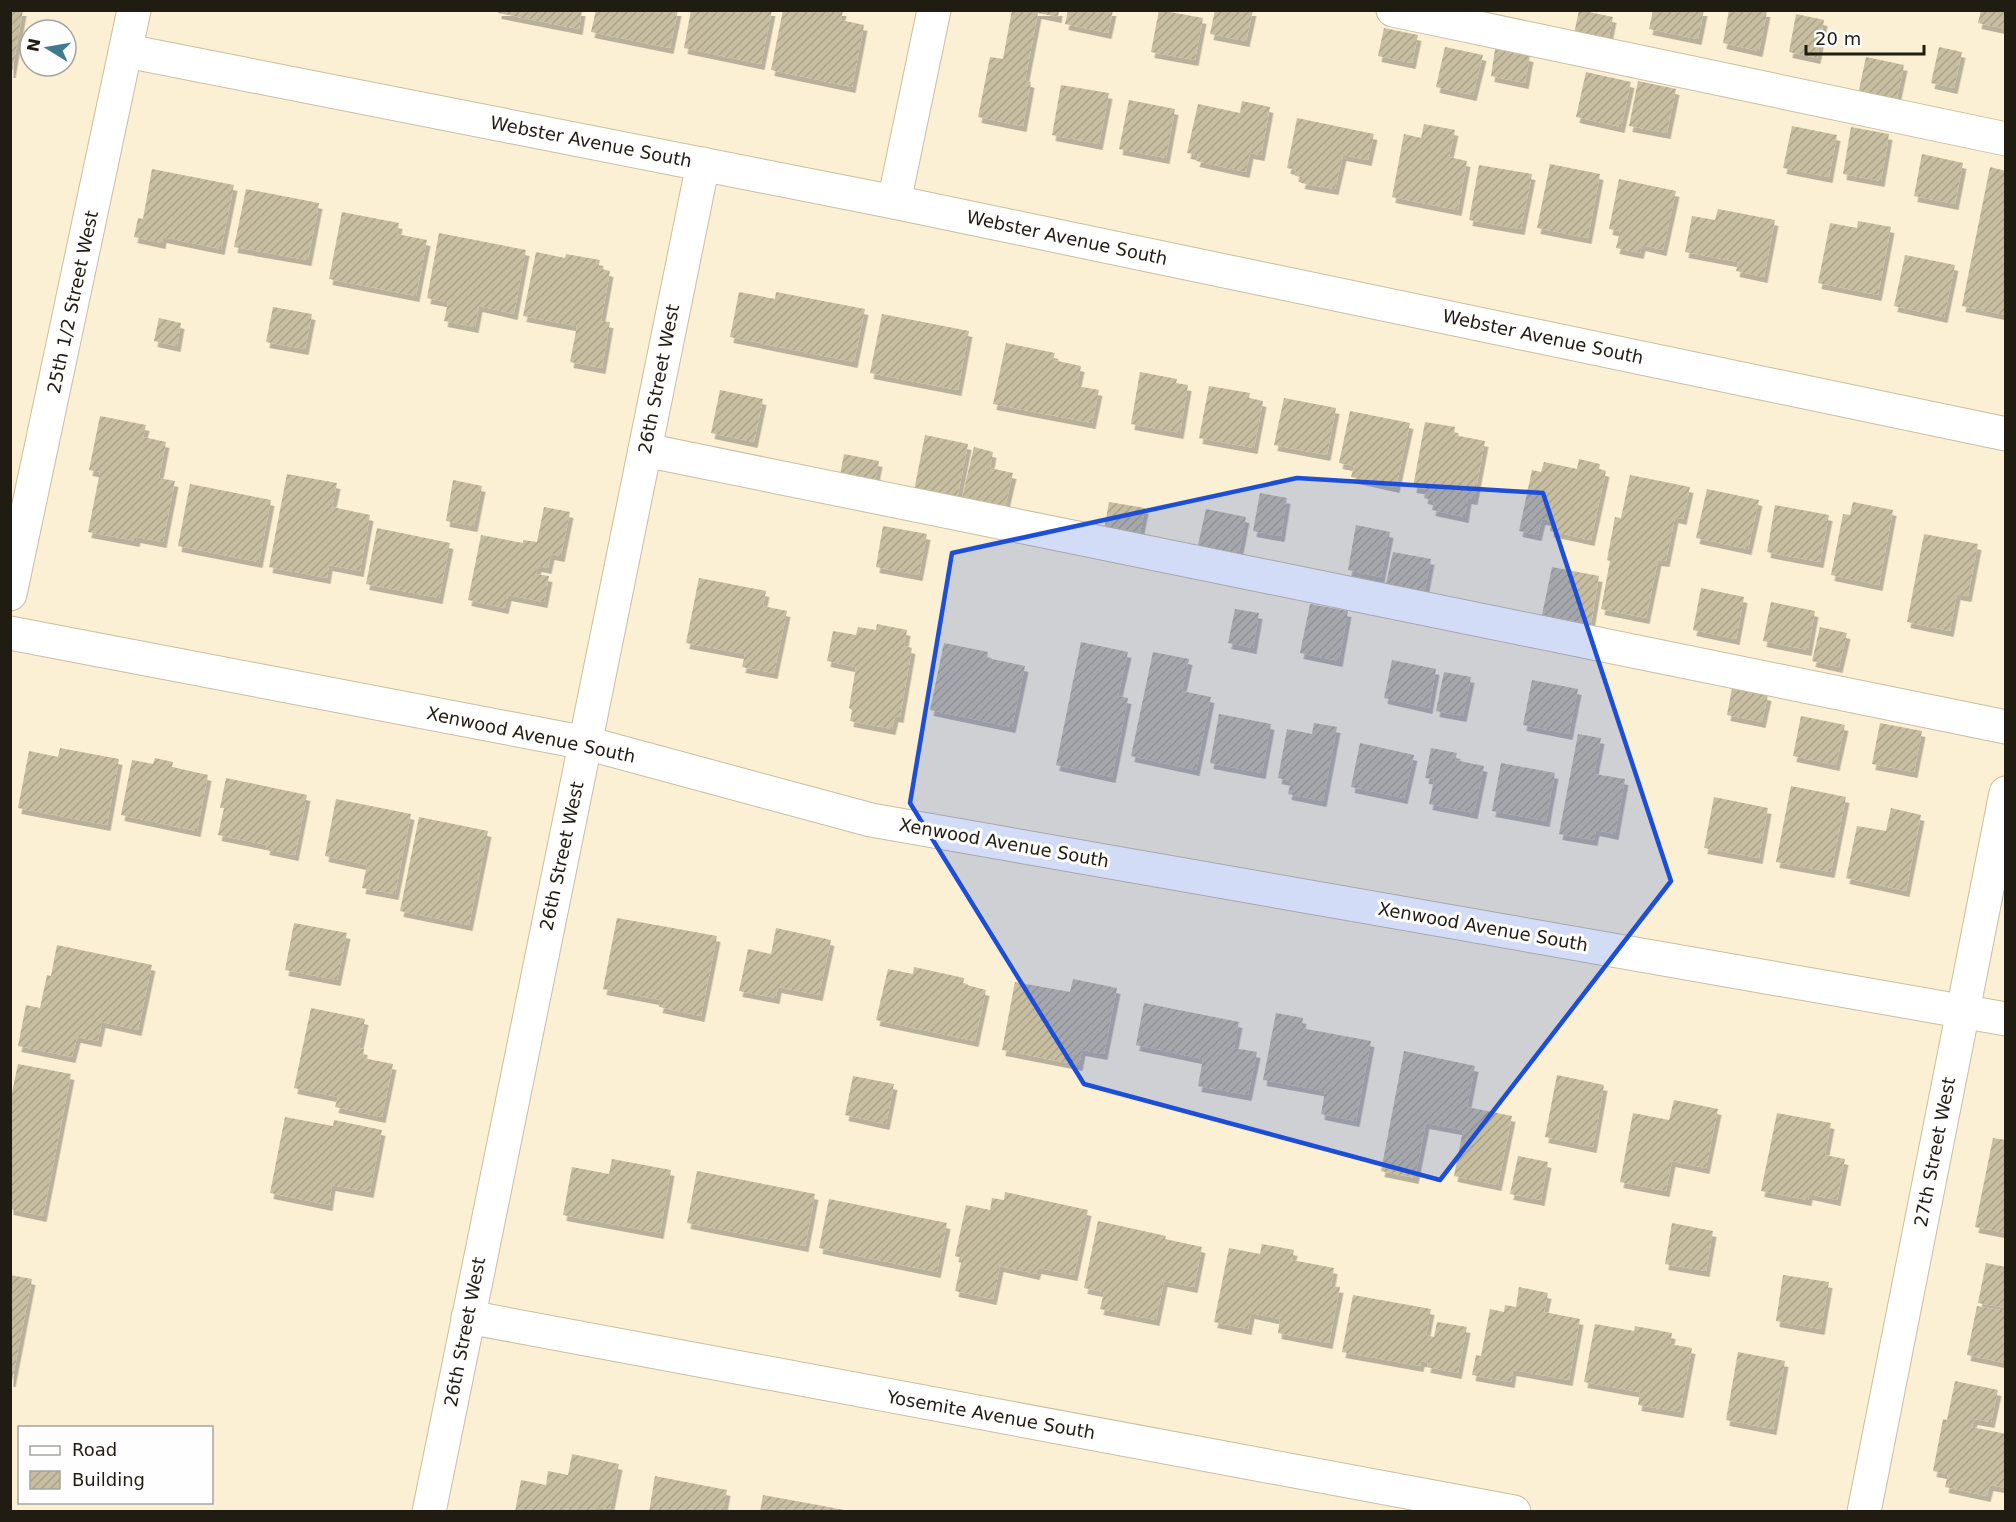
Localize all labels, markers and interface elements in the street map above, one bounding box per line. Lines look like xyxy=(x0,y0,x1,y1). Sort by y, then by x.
north arrow xyxy=(18,18,78,78)
scale bar xyxy=(1806,18,1924,56)
text: 20 m xyxy=(1815,28,1861,49)
text: N xyxy=(23,37,44,54)
street label: Webster Avenue South xyxy=(489,112,694,171)
street label: Webster Avenue South xyxy=(965,206,1169,269)
street label: 25th 1/2 Street West xyxy=(43,209,102,395)
street label: 26th Street West xyxy=(634,302,683,455)
street label: Webster Avenue South xyxy=(1441,305,1645,368)
street label: Xenwood Avenue South xyxy=(425,702,637,767)
street label: 26th Street West xyxy=(535,779,588,932)
street label: Xenwood Avenue South xyxy=(897,814,1111,871)
street label: Xenwood Avenue South xyxy=(1376,898,1590,955)
street label: 27th Street West xyxy=(1910,1075,1959,1228)
street label: 26th Street West xyxy=(440,1255,489,1408)
street label: Yosemite Avenue South xyxy=(884,1386,1097,1443)
legend xyxy=(18,1426,213,1504)
text: Road xyxy=(72,1439,117,1460)
text: Building xyxy=(72,1469,145,1490)

